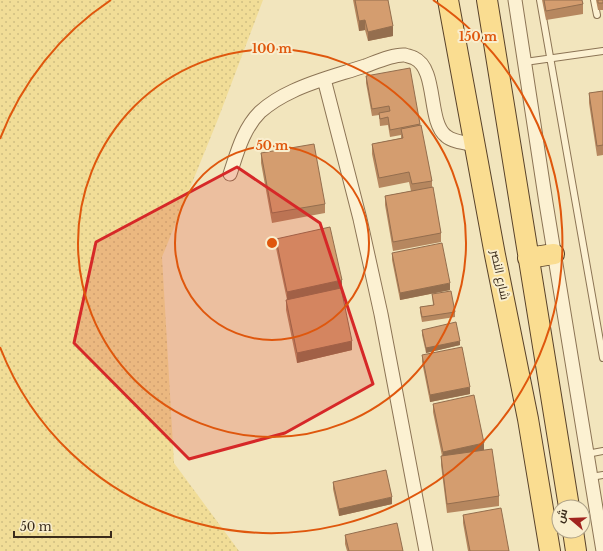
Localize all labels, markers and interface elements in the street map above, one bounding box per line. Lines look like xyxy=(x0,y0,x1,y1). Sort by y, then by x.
text: 150 m xyxy=(459,29,498,44)
text: 100 m xyxy=(252,41,293,56)
text: 50 m xyxy=(256,138,289,153)
centre of rings xyxy=(265,236,279,250)
street label: شارع النصر xyxy=(487,248,513,301)
north arrow xyxy=(551,499,591,539)
text: ش xyxy=(553,507,570,525)
scale bar xyxy=(14,513,111,539)
text: 50 m xyxy=(20,519,52,534)

